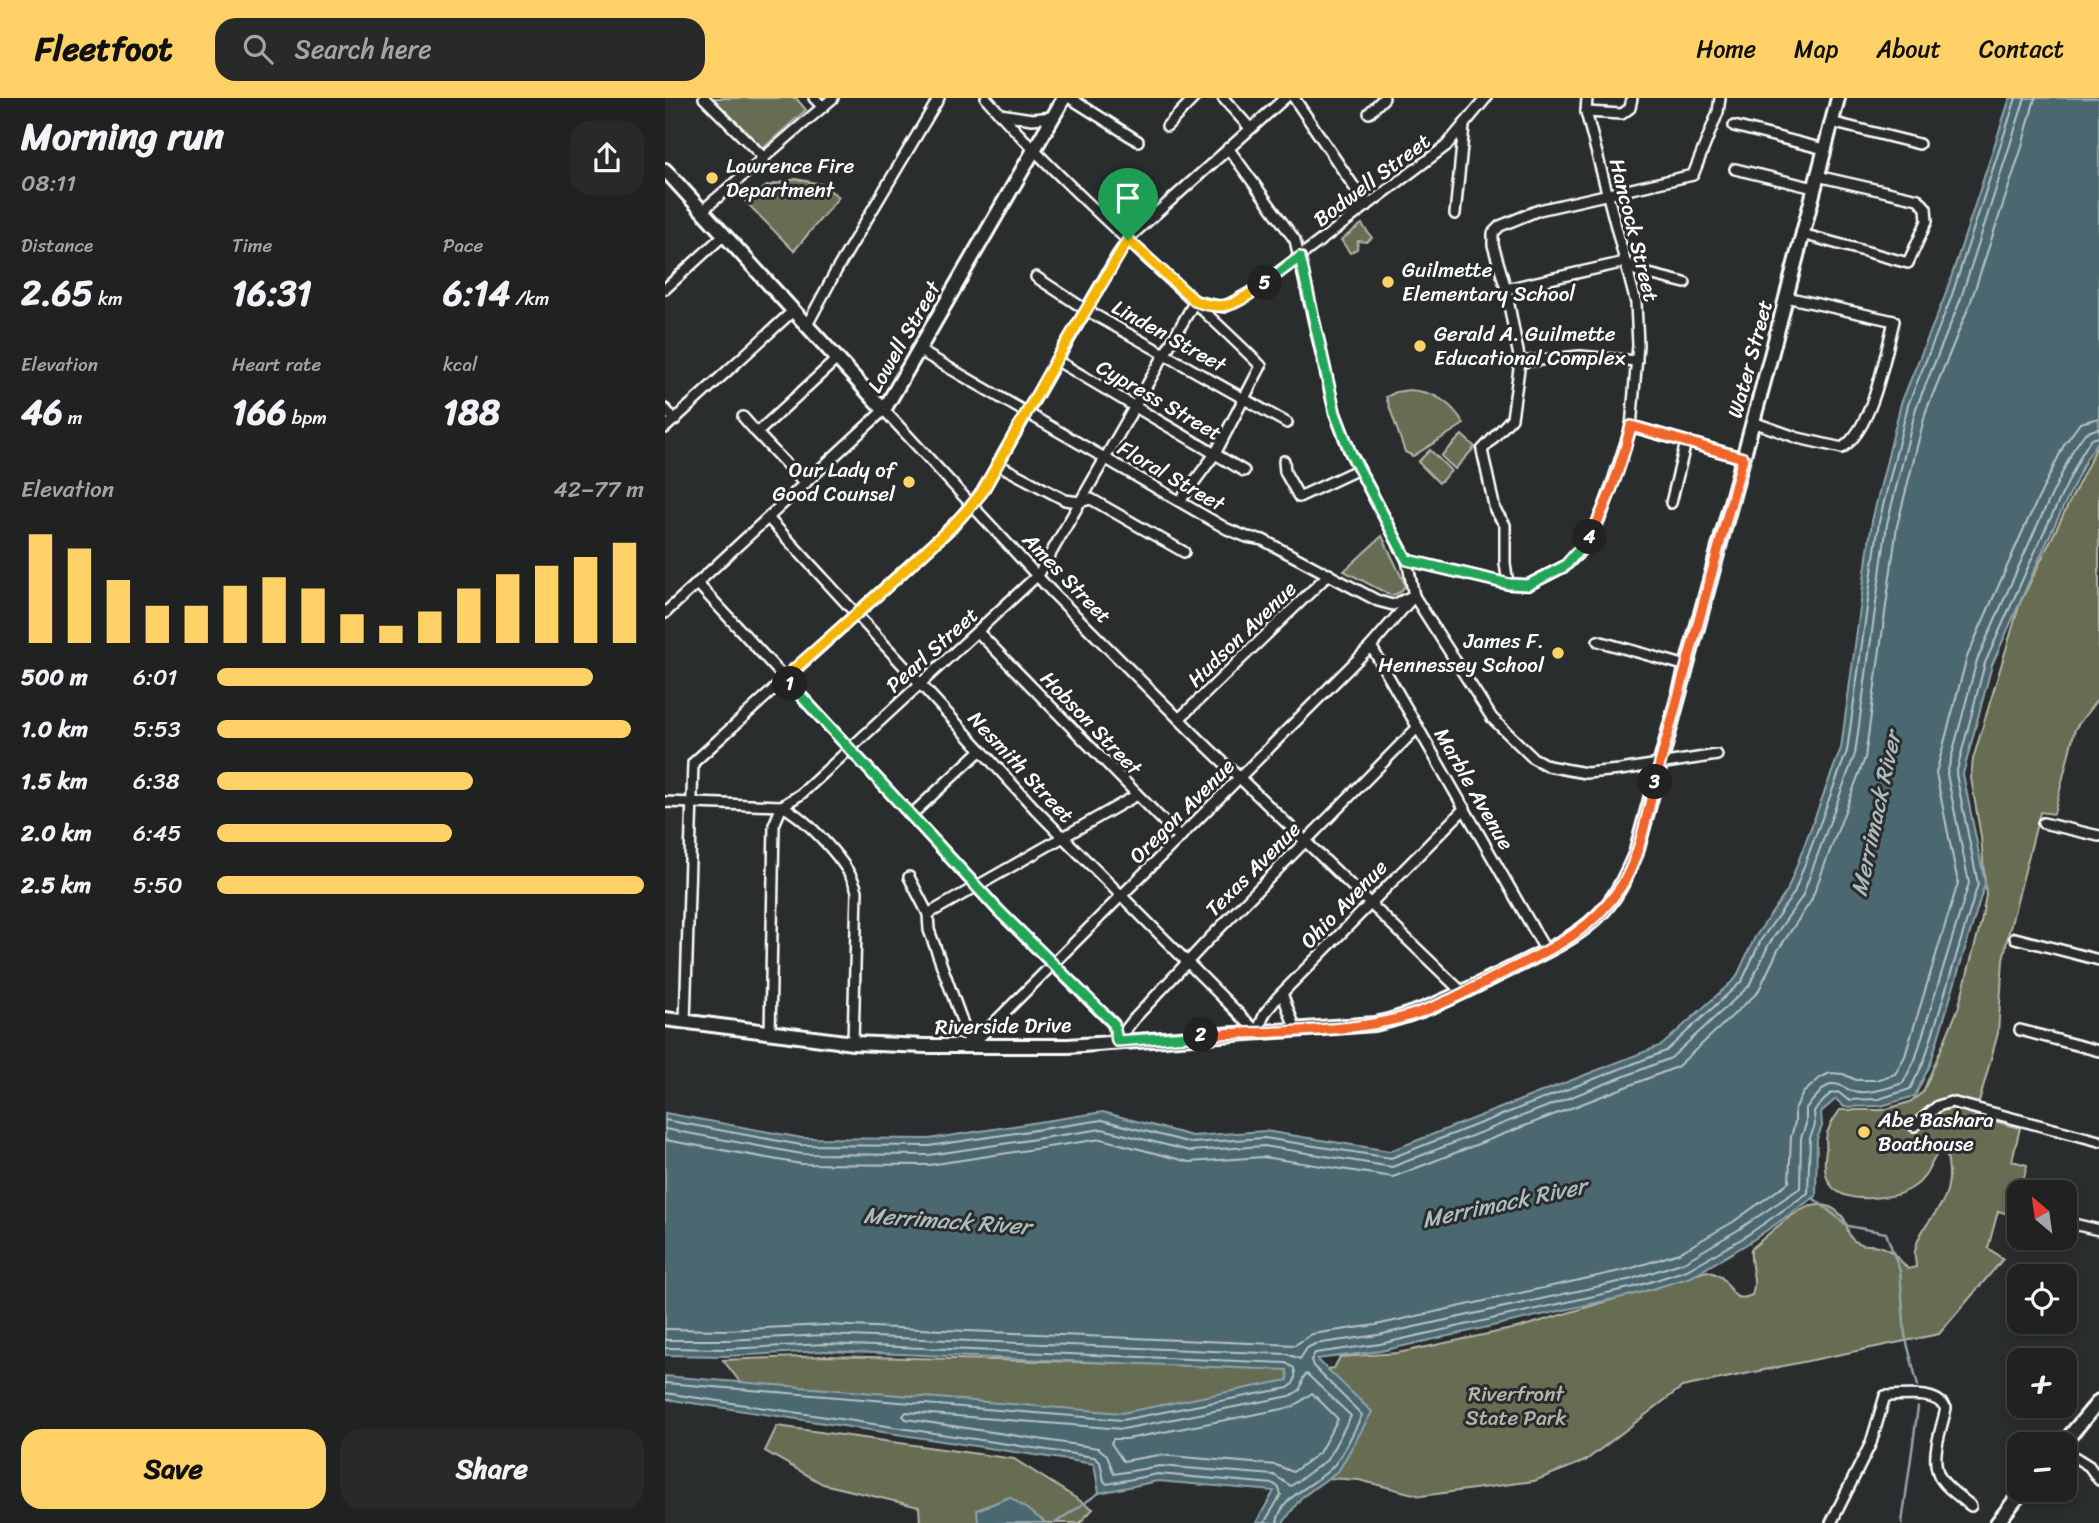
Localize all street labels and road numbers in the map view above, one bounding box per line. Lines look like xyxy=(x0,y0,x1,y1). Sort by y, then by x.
street label: Bodwell Street xyxy=(1305,123,1439,237)
street label: Hancock Street xyxy=(1598,154,1670,306)
street label: Lowell Street xyxy=(857,272,952,400)
street label: Linden Street xyxy=(1105,289,1235,384)
street label: Water Street xyxy=(1716,296,1784,422)
street label: Cypress Street xyxy=(1089,348,1229,452)
street label: Floral Street xyxy=(1110,430,1233,523)
street label: Ames Street xyxy=(1012,522,1121,633)
street label: Hudson Avenue xyxy=(1178,571,1306,697)
street label: Pearl Street xyxy=(876,597,988,703)
street label: Hobson Street xyxy=(1031,661,1152,786)
street label: Nesmith Street xyxy=(958,702,1084,832)
street label: Marble Avenue xyxy=(1423,720,1525,858)
street label: Oregon Avenue xyxy=(1120,749,1244,873)
street label: Texas Avenue xyxy=(1196,812,1310,926)
street label: Ohio Avenue xyxy=(1291,850,1397,958)
street label: Riverside Drive xyxy=(935,1006,1071,1046)

